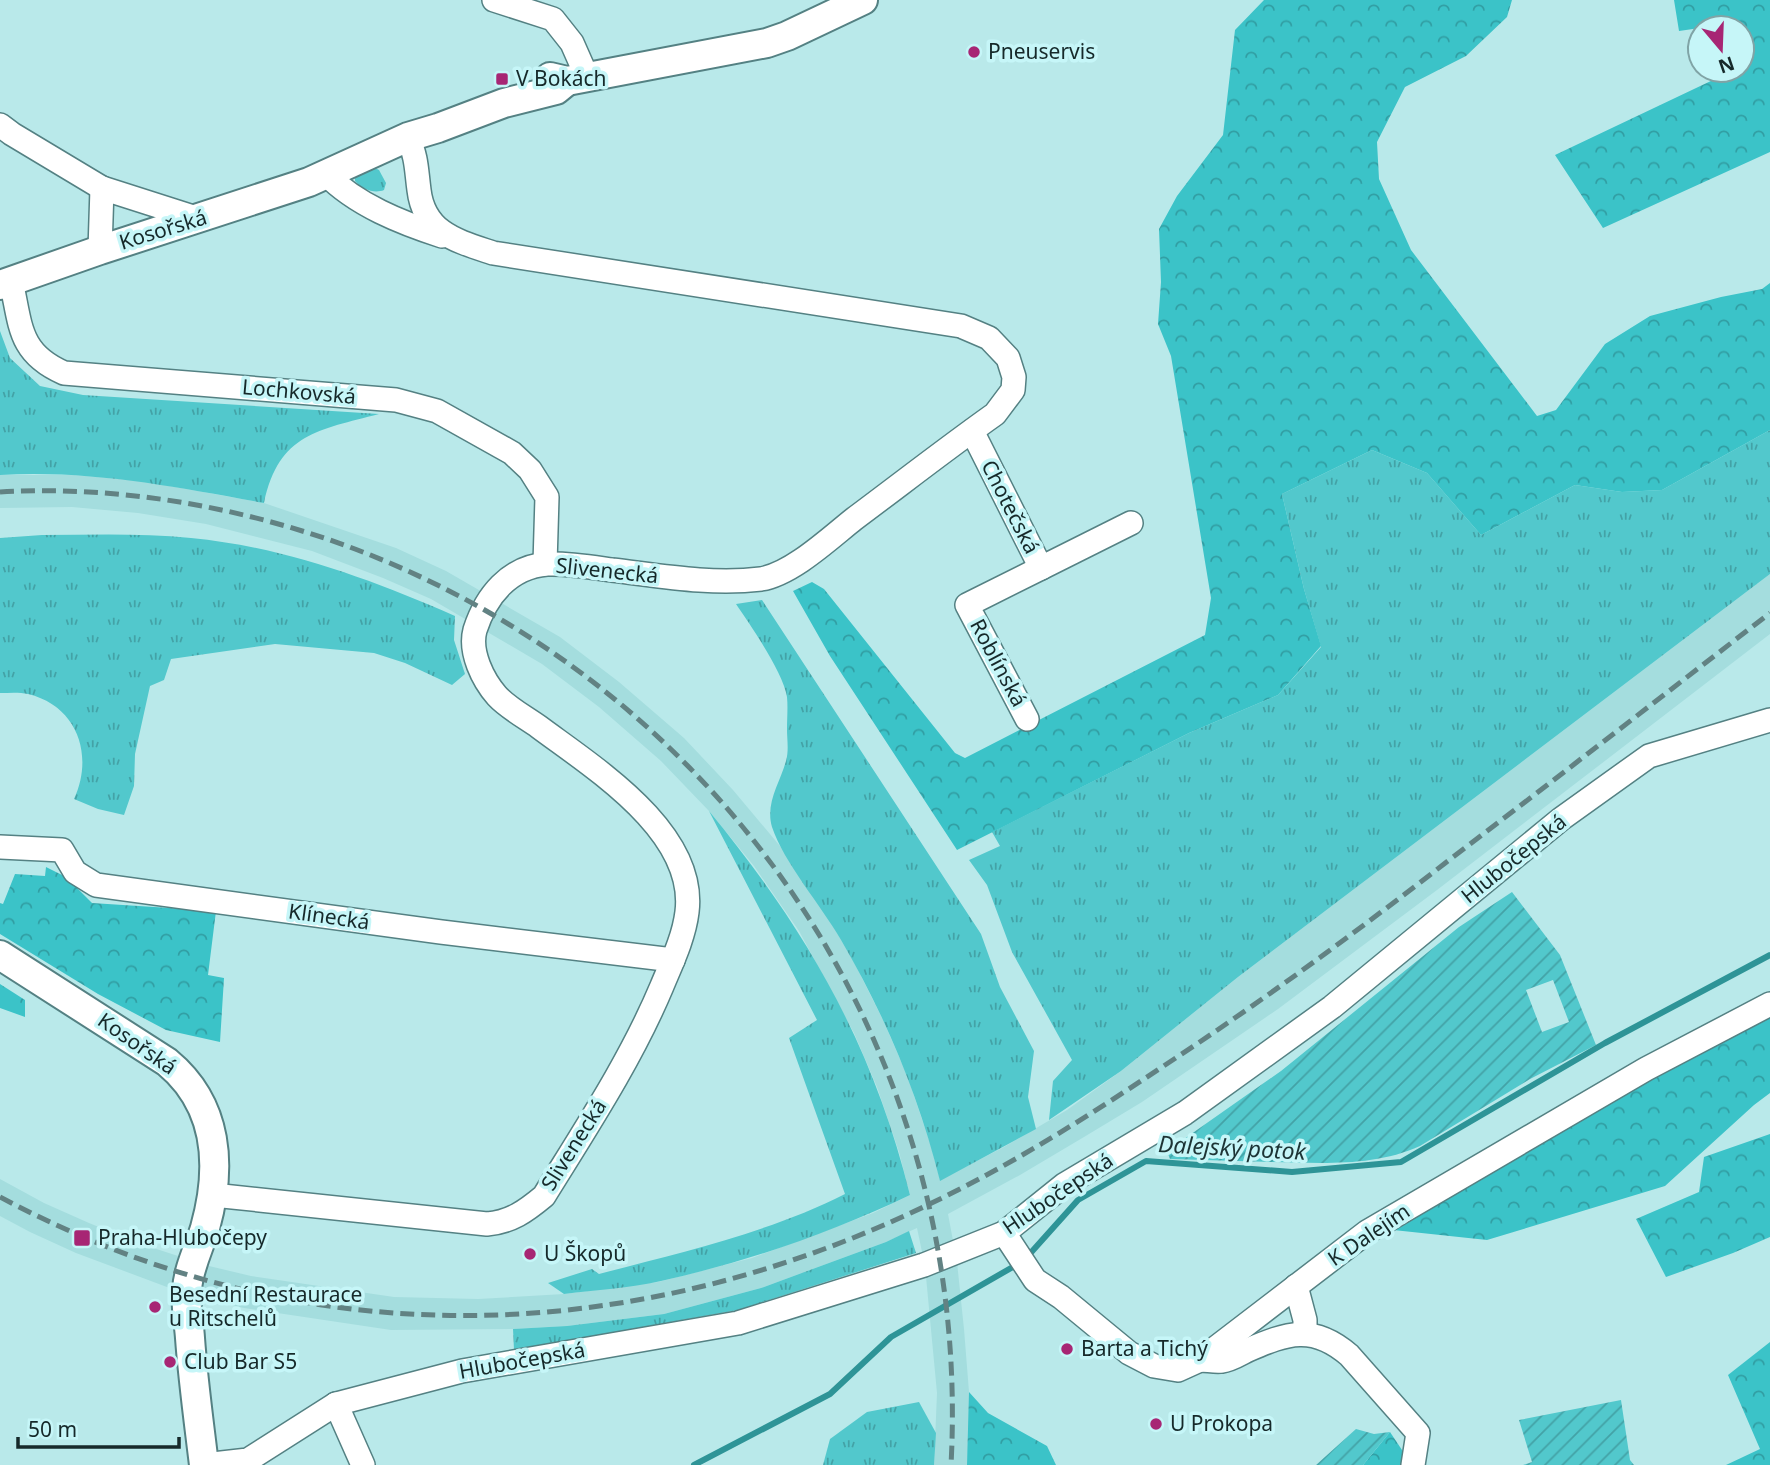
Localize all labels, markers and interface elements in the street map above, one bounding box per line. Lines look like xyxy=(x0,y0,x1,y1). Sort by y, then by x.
north arrow xyxy=(1686,14,1756,84)
place label: Pneuservis xyxy=(988,37,1095,65)
marker: Pneuservis xyxy=(966,44,982,60)
text: N xyxy=(1715,50,1738,80)
place label: V Bokách xyxy=(516,64,606,92)
marker: V Bokách xyxy=(494,71,510,87)
street label: Kosořská xyxy=(115,202,210,256)
street label: Lochkovská xyxy=(241,372,357,410)
street label: Chotečská xyxy=(975,455,1046,558)
street label: Slivenecká xyxy=(555,551,660,589)
street label: Roblínská xyxy=(964,614,1034,711)
street label: Hlubočepská xyxy=(1455,807,1572,909)
street label: Klínecká xyxy=(287,896,372,936)
street label: Kosořská xyxy=(93,1006,183,1081)
street label: Slivenecká xyxy=(534,1093,612,1195)
water label: Dalejský potok xyxy=(1157,1127,1308,1167)
street label: Hlubočepská xyxy=(997,1146,1118,1240)
street label: K Dalejím xyxy=(1322,1196,1415,1272)
place label: Praha-Hlubočepy xyxy=(98,1223,267,1251)
marker: Praha-Hlubočepy xyxy=(72,1228,92,1248)
place label: U Škopů xyxy=(544,1239,626,1267)
marker: U Škopů xyxy=(522,1246,538,1262)
place label: Besední Restaurace u Ritschelů xyxy=(169,1280,362,1332)
marker: Besední Restaurace u Ritschelů xyxy=(147,1299,163,1315)
place label: Barta a Tichý xyxy=(1081,1334,1208,1362)
street label: Hlubočepská xyxy=(457,1335,587,1385)
marker: Barta a Tichý xyxy=(1059,1341,1075,1357)
place label: Club Bar S5 xyxy=(184,1347,297,1375)
marker: Club Bar S5 xyxy=(162,1354,178,1370)
scale bar xyxy=(18,1406,178,1450)
place label: U Prokopa xyxy=(1170,1409,1273,1437)
text: 50 m xyxy=(28,1415,77,1443)
marker: U Prokopa xyxy=(1148,1416,1164,1432)

